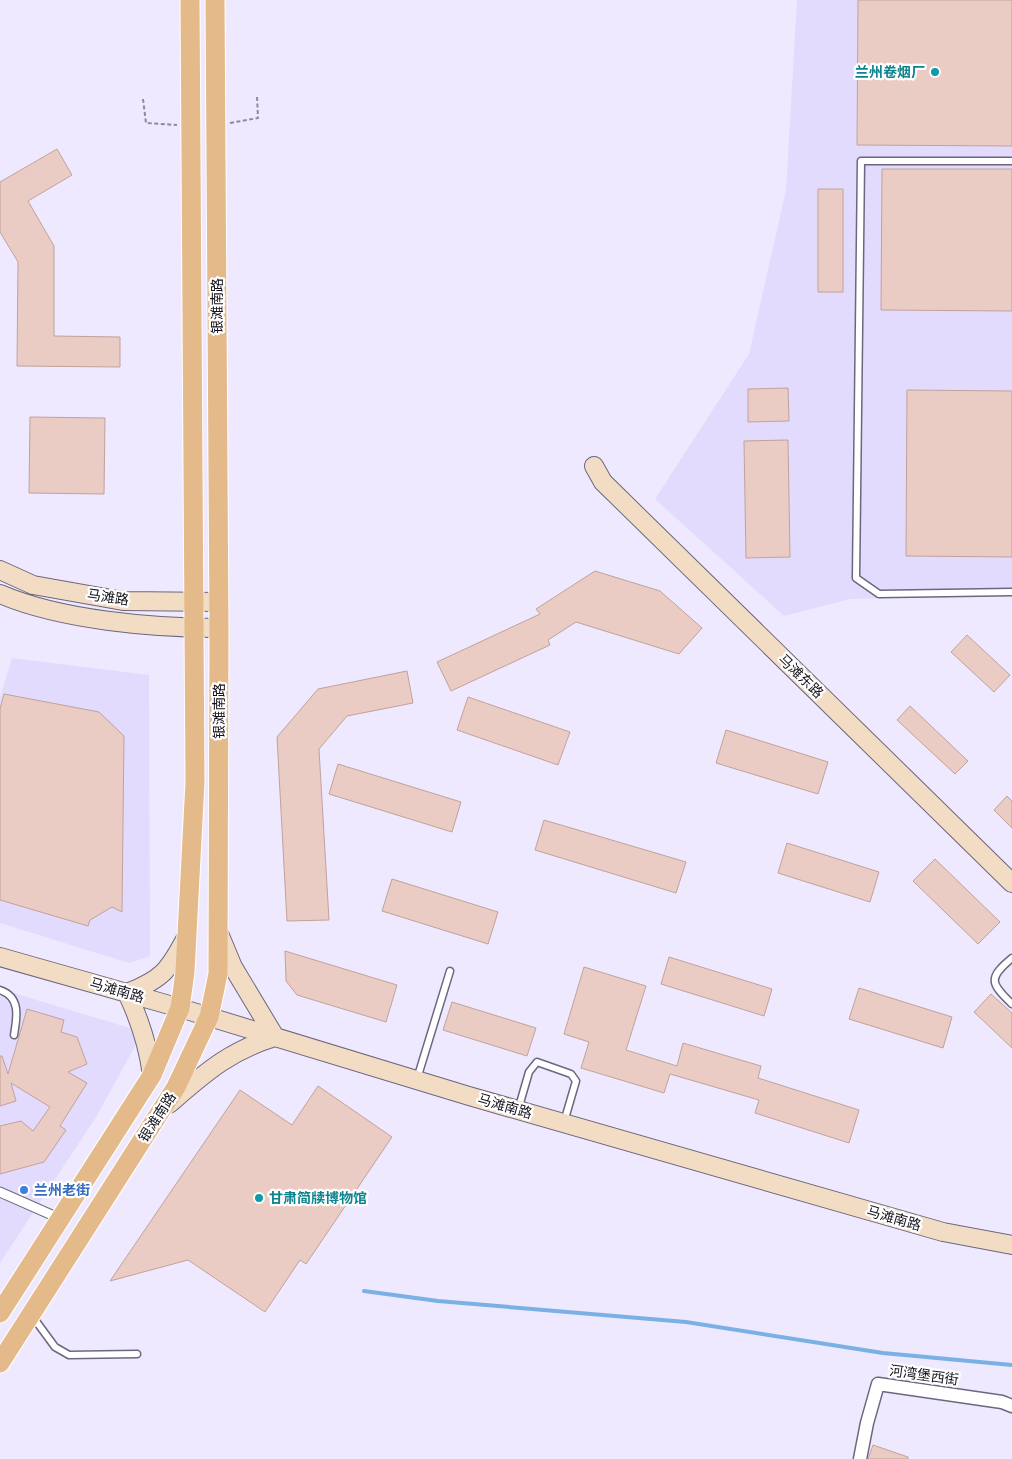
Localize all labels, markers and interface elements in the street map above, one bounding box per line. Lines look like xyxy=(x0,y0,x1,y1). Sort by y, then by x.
place label: 兰州卷烟厂 xyxy=(855,64,925,81)
marker: 兰州卷烟厂 xyxy=(929,66,941,78)
street label: 银滩南路 xyxy=(209,278,226,334)
street label: 马滩路 xyxy=(86,586,130,609)
street label: 马滩东路 xyxy=(775,651,827,702)
street label: 银滩南路 xyxy=(211,683,228,739)
street label: 马滩南路 xyxy=(88,975,146,1006)
street label: 银滩南路 xyxy=(135,1089,180,1145)
street label: 马滩南路 xyxy=(476,1091,534,1122)
place label: 兰州老街 xyxy=(34,1182,90,1199)
marker: 兰州老街 xyxy=(18,1184,30,1196)
place label: 甘肃简牍博物馆 xyxy=(269,1190,367,1207)
marker: 甘肃简牍博物馆 xyxy=(253,1192,265,1204)
street label: 马滩南路 xyxy=(865,1203,923,1234)
street label: 河湾堡西街 xyxy=(888,1362,960,1389)

